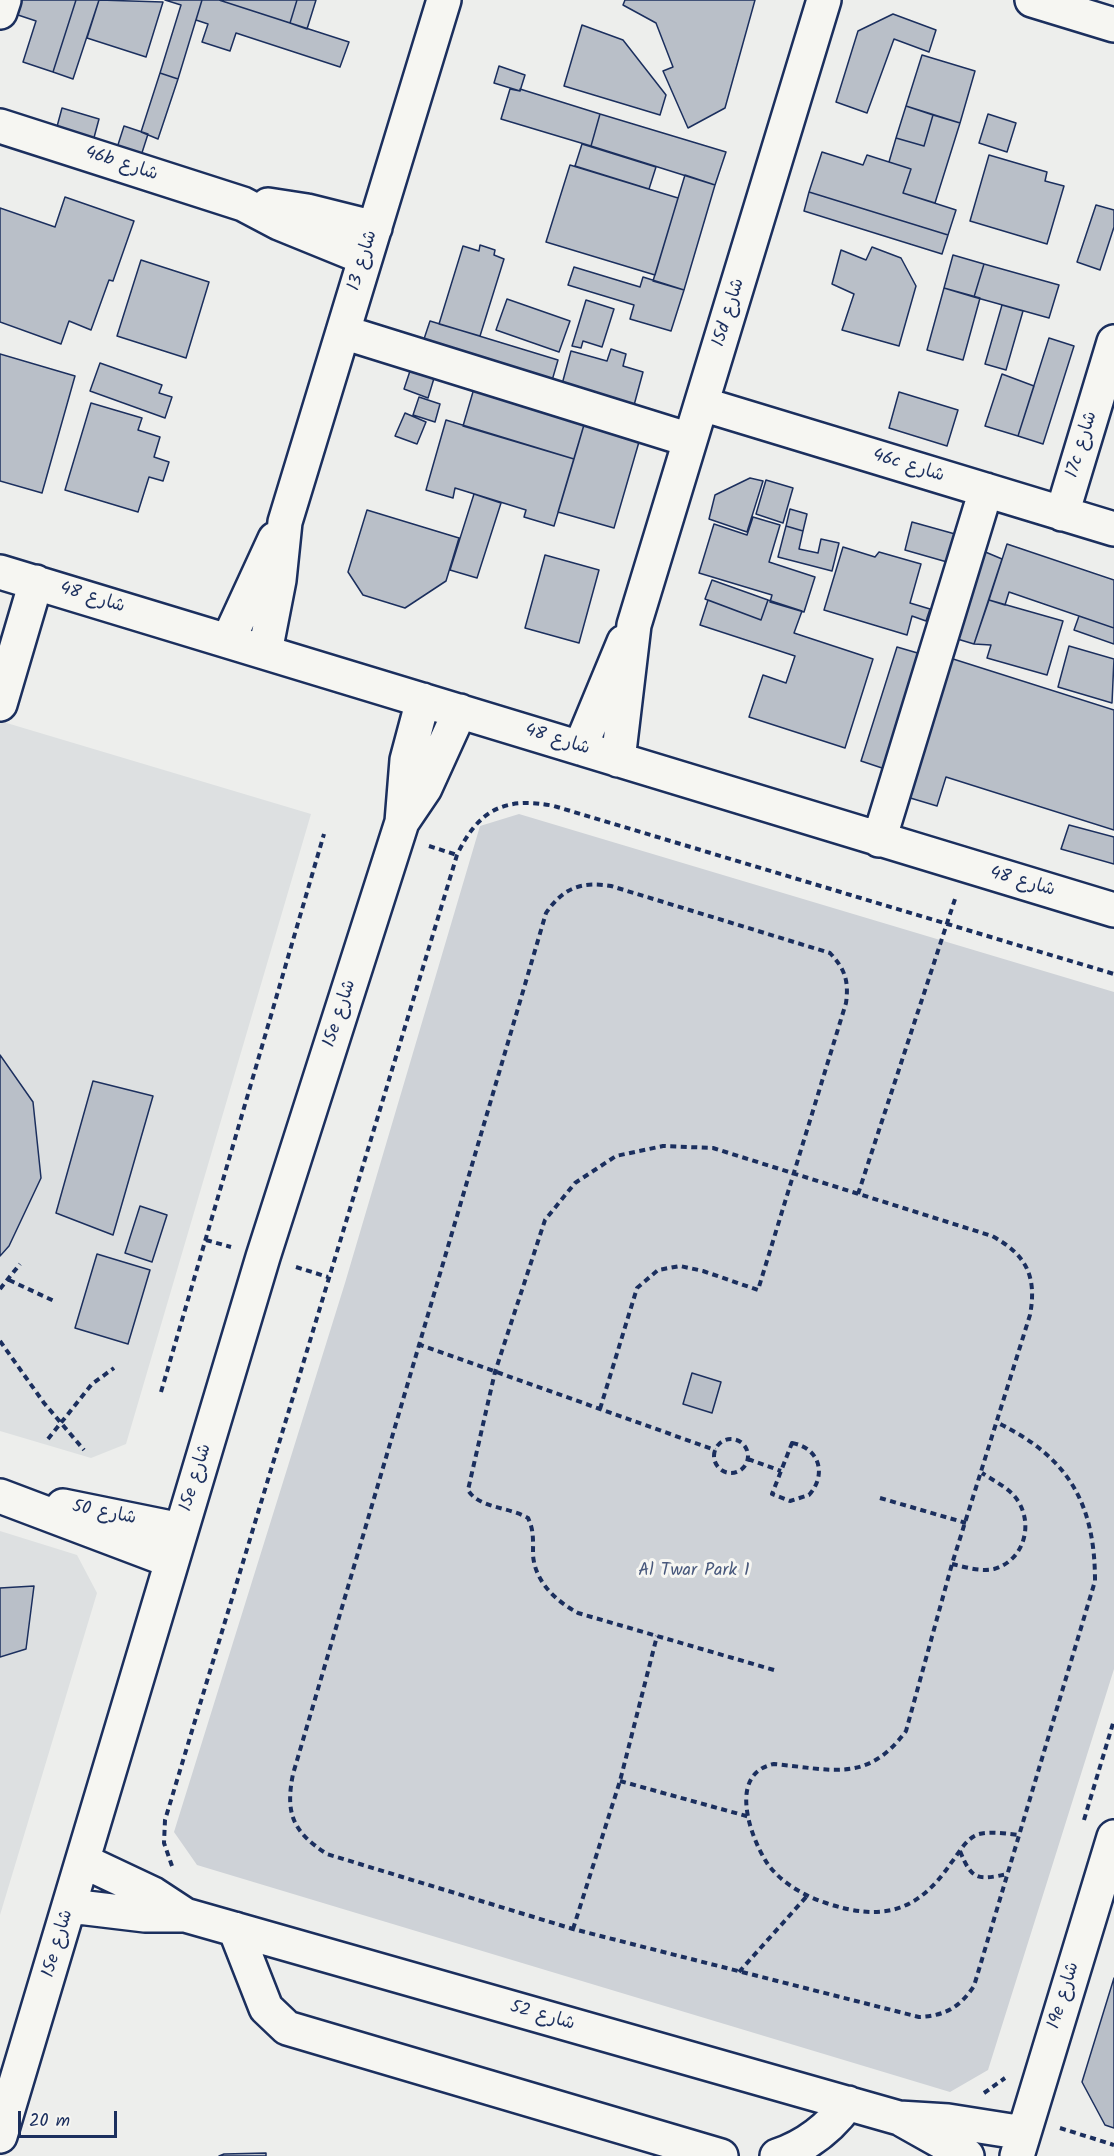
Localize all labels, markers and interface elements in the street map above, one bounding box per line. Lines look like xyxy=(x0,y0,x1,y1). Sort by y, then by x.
street label: 46b شارع xyxy=(82,143,160,187)
street label: شارع 13 xyxy=(345,228,383,294)
street label: 15d شارع xyxy=(709,276,751,350)
street label: 17c شارع xyxy=(1063,409,1103,481)
street label: 46c شارع xyxy=(869,446,947,488)
street label: شارع 48 xyxy=(57,579,127,619)
street label: شارع 48 xyxy=(522,721,592,761)
street label: شارع 48 xyxy=(987,863,1057,903)
street label: 15e شارع xyxy=(320,978,362,1050)
street label: 15e شارع xyxy=(176,1442,218,1514)
street label: شارع 50 xyxy=(70,1497,138,1531)
park label: Al Twar Park 1 xyxy=(638,1561,750,1583)
street label: 15e شارع xyxy=(39,1908,79,1980)
street label: 19e شارع xyxy=(1045,1960,1085,2032)
street label: شارع 52 xyxy=(507,1997,577,2037)
scale bar xyxy=(21,2099,120,2137)
text: 20 m xyxy=(29,2107,70,2136)

